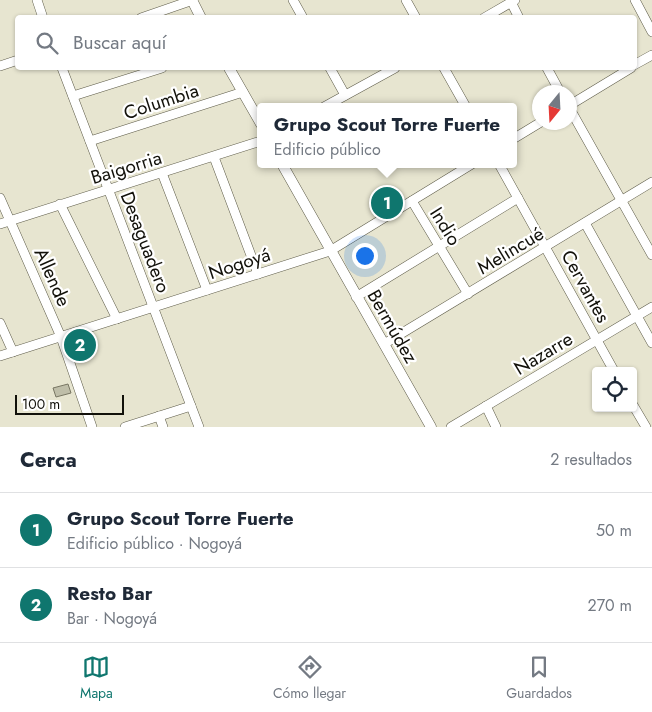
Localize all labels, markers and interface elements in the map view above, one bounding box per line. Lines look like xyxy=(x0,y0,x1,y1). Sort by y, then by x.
search box xyxy=(15,15,637,70)
icon: search xyxy=(33,29,61,57)
text: Buscar aquí xyxy=(73,29,167,56)
street label: Columbia xyxy=(120,77,202,126)
north arrow xyxy=(532,85,577,130)
popup xyxy=(257,103,517,168)
text: Grupo Scout Torre Fuerte xyxy=(274,111,500,138)
text: Edificio público xyxy=(274,138,381,161)
street label: Baigorria xyxy=(87,144,165,191)
pin: 1 xyxy=(371,184,403,222)
street label: Desaguadero xyxy=(114,188,177,297)
street label: Indio xyxy=(423,202,468,251)
street label: Melincué xyxy=(472,220,549,281)
street label: Nogoyá xyxy=(205,241,274,286)
your location xyxy=(352,243,378,269)
street label: Allende xyxy=(28,244,78,311)
street label: Cervantes xyxy=(555,245,617,328)
street label: Bermúdez xyxy=(361,285,425,368)
street label: Nazarre xyxy=(509,325,578,382)
pin: 2 xyxy=(64,326,96,364)
map controls xyxy=(592,367,637,412)
button: locate xyxy=(592,367,637,412)
scale bar xyxy=(15,392,124,415)
text: 100 m xyxy=(22,394,60,414)
text: Cerca xyxy=(20,445,77,475)
text: 2 resultados xyxy=(550,448,632,471)
text: Grupo Scout Torre Fuerte xyxy=(67,505,294,532)
text: 1 xyxy=(32,519,40,542)
text: 50 m xyxy=(596,519,632,542)
text: Edificio público · Nogoyá xyxy=(67,532,242,555)
text: Resto Bar xyxy=(67,580,152,607)
text: 2 xyxy=(31,594,41,617)
text: 270 m xyxy=(588,594,632,617)
text: Bar · Nogoyá xyxy=(67,607,157,630)
tab: Mapa xyxy=(80,653,113,703)
tab: Cómo llegar xyxy=(273,653,346,703)
tab: Guardados xyxy=(506,653,572,703)

